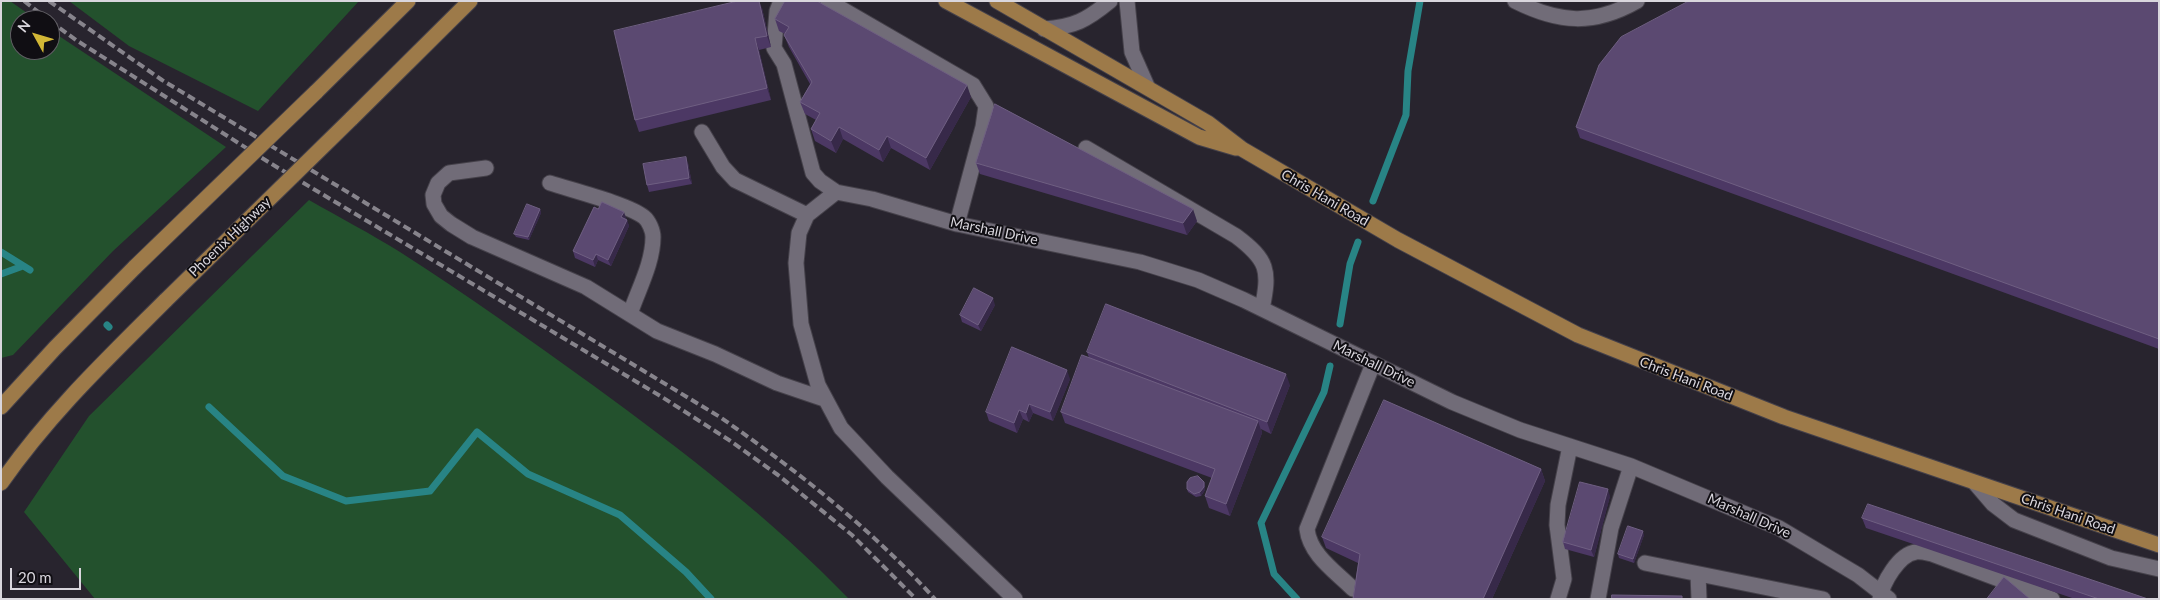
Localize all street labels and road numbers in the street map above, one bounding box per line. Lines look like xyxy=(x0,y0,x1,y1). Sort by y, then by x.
street label: Chris Hani Road xyxy=(1278,166,1372,230)
street label: Phoenix Highway xyxy=(186,194,274,280)
street label: Marshall Drive xyxy=(949,214,1039,248)
street label: Marshall Drive xyxy=(1330,337,1418,391)
street label: Chris Hani Road xyxy=(1637,354,1735,404)
street label: Marshall Drive xyxy=(1705,490,1793,542)
street label: Chris Hani Road xyxy=(2019,490,2117,538)

